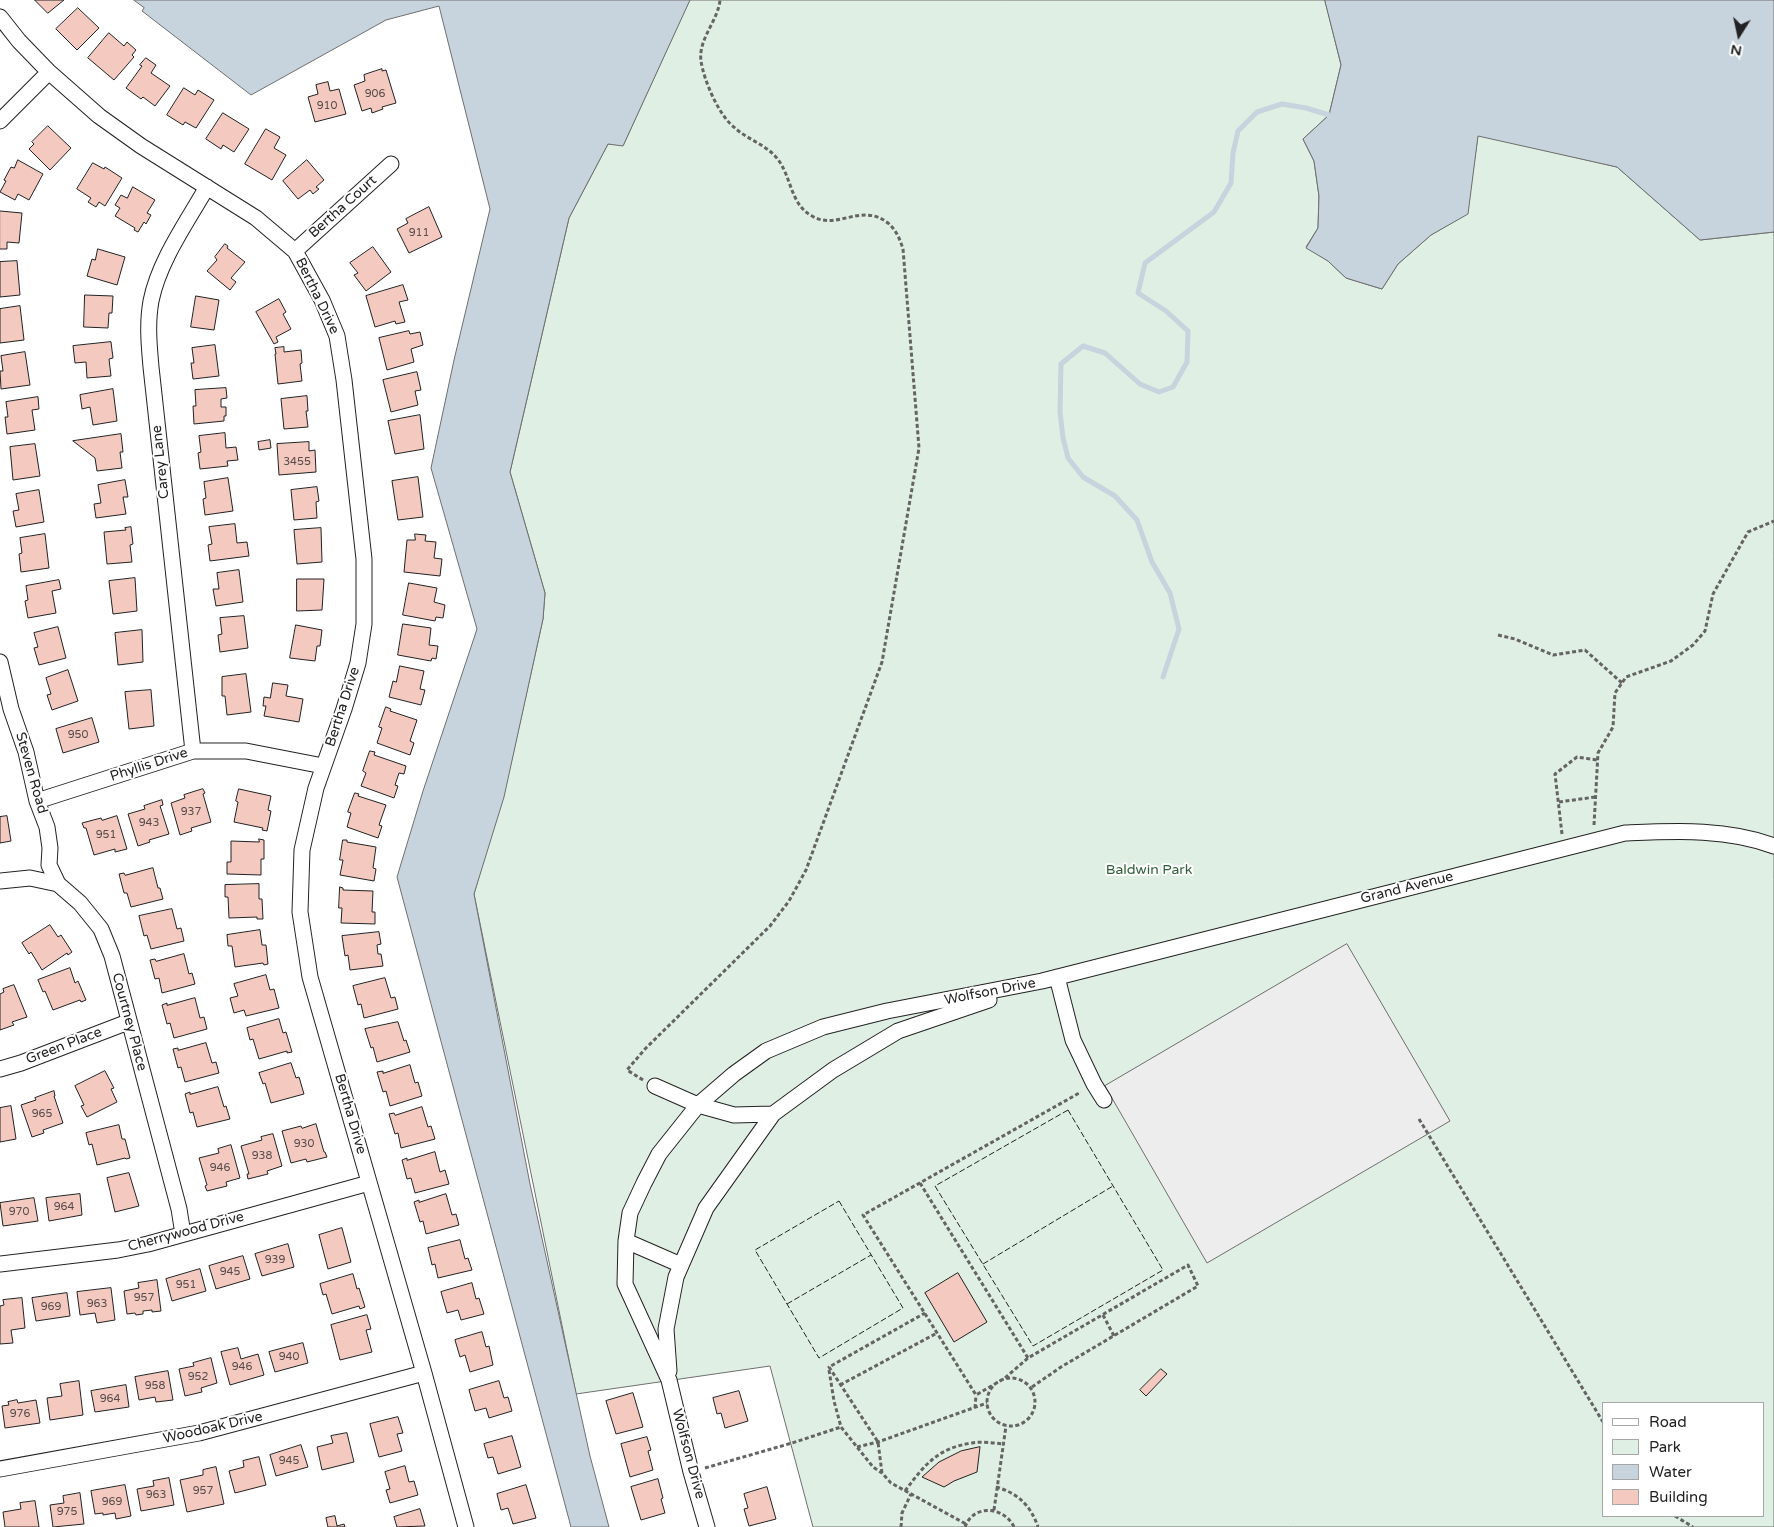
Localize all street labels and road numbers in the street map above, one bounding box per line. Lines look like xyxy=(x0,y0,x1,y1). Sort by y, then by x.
street label: Bertha Court xyxy=(306,172,380,242)
street label: Bertha Drive xyxy=(291,255,343,337)
street label: Carey Lane xyxy=(149,424,173,500)
street label: Bertha Drive xyxy=(322,665,364,749)
street label: Steven Road xyxy=(11,730,51,816)
street label: Phyllis Drive xyxy=(108,745,190,785)
street label: Grand Avenue xyxy=(1359,868,1455,908)
street label: Courtney Place xyxy=(108,971,150,1073)
street label: Wolfson Drive xyxy=(943,975,1037,1009)
street label: Green Place xyxy=(24,1024,104,1068)
street label: Bertha Drive xyxy=(331,1072,369,1156)
street label: Cherrywood Drive xyxy=(126,1208,246,1256)
street label: Wolfson Drive xyxy=(668,1407,708,1501)
street label: Woodoak Drive xyxy=(162,1408,264,1448)

